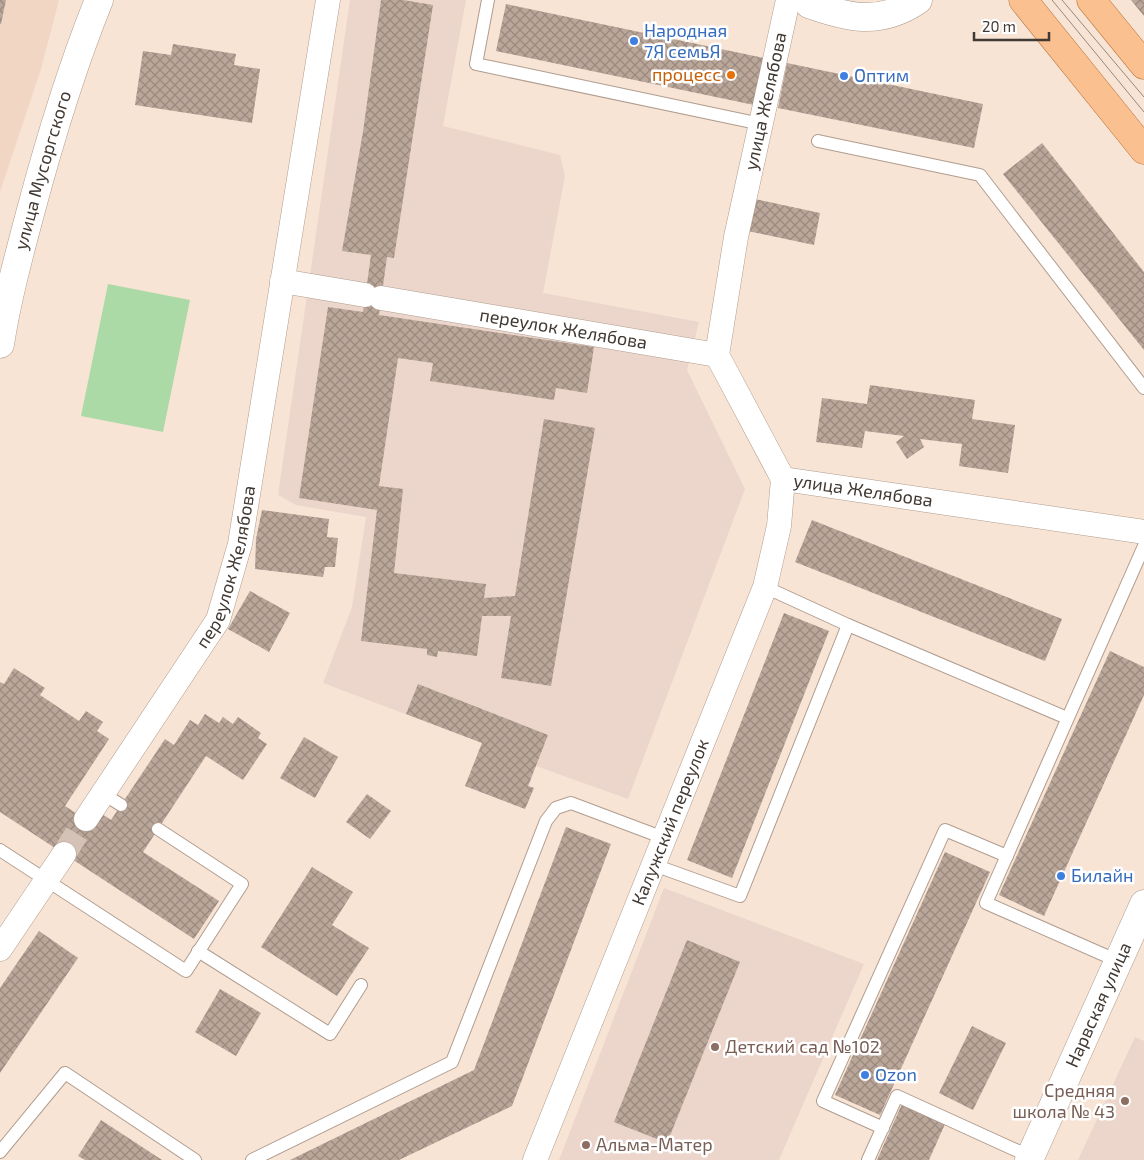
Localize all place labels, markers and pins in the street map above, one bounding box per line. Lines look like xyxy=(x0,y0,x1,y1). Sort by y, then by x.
place label: Народная 7Я семьЯ xyxy=(644,19,727,62)
marker: Народная 7Я семьЯ xyxy=(628,35,640,47)
place label: процесс xyxy=(652,63,721,85)
place label: Оптим xyxy=(854,64,909,86)
marker: процесс xyxy=(725,69,737,81)
marker: Оптим xyxy=(838,70,850,82)
place label: Билайн xyxy=(1071,864,1133,886)
marker: Билайн xyxy=(1055,870,1067,882)
place label: Детский сад №102 xyxy=(725,1035,880,1057)
marker: Детский сад №102 xyxy=(709,1041,721,1053)
place label: Ozon xyxy=(875,1063,917,1085)
marker: Ozon xyxy=(859,1069,871,1081)
place label: Средняя школа № 43 xyxy=(1012,1079,1115,1122)
marker: Средняя школа № 43 xyxy=(1119,1095,1131,1107)
place label: Альма-Матер xyxy=(596,1133,713,1155)
marker: Альма-Матер xyxy=(580,1139,592,1151)

